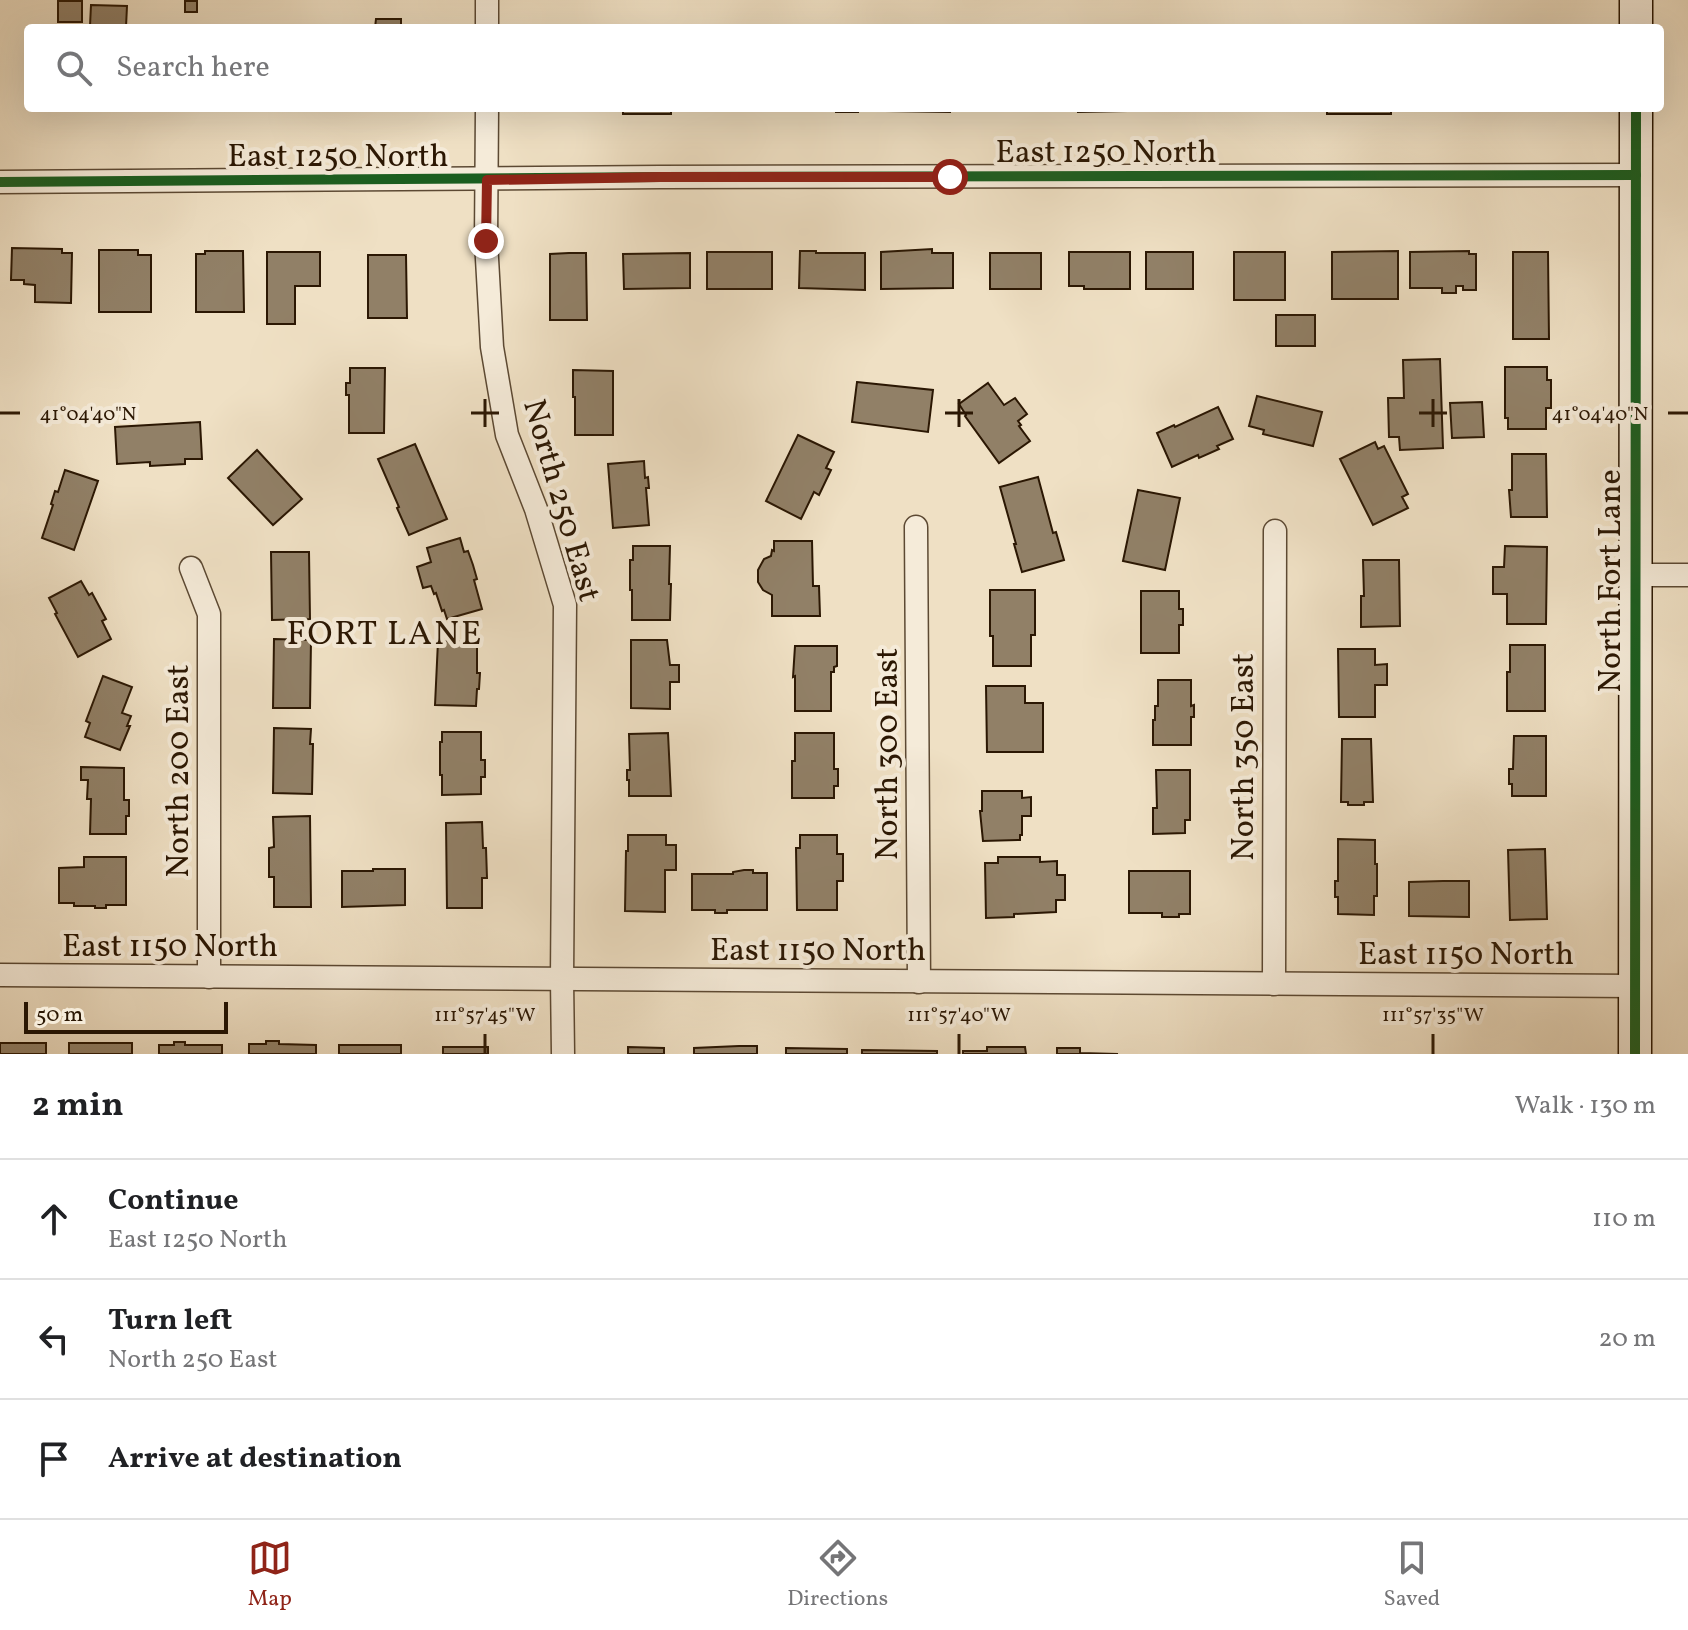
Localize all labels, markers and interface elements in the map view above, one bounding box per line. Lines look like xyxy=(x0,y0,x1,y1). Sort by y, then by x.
search box xyxy=(24,24,1664,112)
icon: search xyxy=(52,46,96,90)
text: Search here xyxy=(116,47,270,89)
street label: East 1250 North xyxy=(996,132,1216,176)
street label: East 1250 North xyxy=(228,136,448,180)
route start xyxy=(932,159,968,195)
route end xyxy=(468,223,504,259)
street label: North 250 East xyxy=(510,395,610,607)
text: 41°04'40"N xyxy=(40,401,137,429)
text: 41°04'40"N xyxy=(1552,401,1649,429)
street label: North Fort Lane xyxy=(1590,469,1634,693)
district label: FORT LANE xyxy=(286,612,484,659)
street label: North 300 East xyxy=(867,648,911,860)
street label: North 350 East xyxy=(1223,653,1267,861)
street label: North 200 East xyxy=(158,664,202,878)
street label: East 1150 North xyxy=(62,926,278,970)
street label: East 1150 North xyxy=(710,930,926,974)
street label: East 1150 North xyxy=(1358,934,1574,978)
scale bar xyxy=(24,998,228,1034)
text: 50 m xyxy=(36,1000,83,1031)
text: 111°57'45"W xyxy=(434,1002,536,1030)
text: 111°57'40"W xyxy=(907,1002,1011,1030)
text: 111°57'35"W xyxy=(1382,1002,1484,1030)
text: 2 min xyxy=(32,1083,124,1130)
text: Walk · 130 m xyxy=(1515,1088,1656,1124)
text: Continue xyxy=(108,1180,239,1222)
icon: ahead xyxy=(32,1197,76,1241)
text: 110 m xyxy=(1592,1201,1656,1237)
text: East 1250 North xyxy=(108,1222,288,1258)
text: Turn left xyxy=(108,1300,232,1342)
icon: left xyxy=(32,1317,76,1361)
text: 20 m xyxy=(1598,1321,1656,1357)
text: North 250 East xyxy=(108,1342,277,1378)
icon: arrive xyxy=(32,1437,76,1481)
text: Arrive at destination xyxy=(108,1438,402,1480)
tab: Map xyxy=(248,1536,292,1615)
tab: Directions xyxy=(787,1536,888,1615)
tab: Saved xyxy=(1384,1536,1440,1615)

